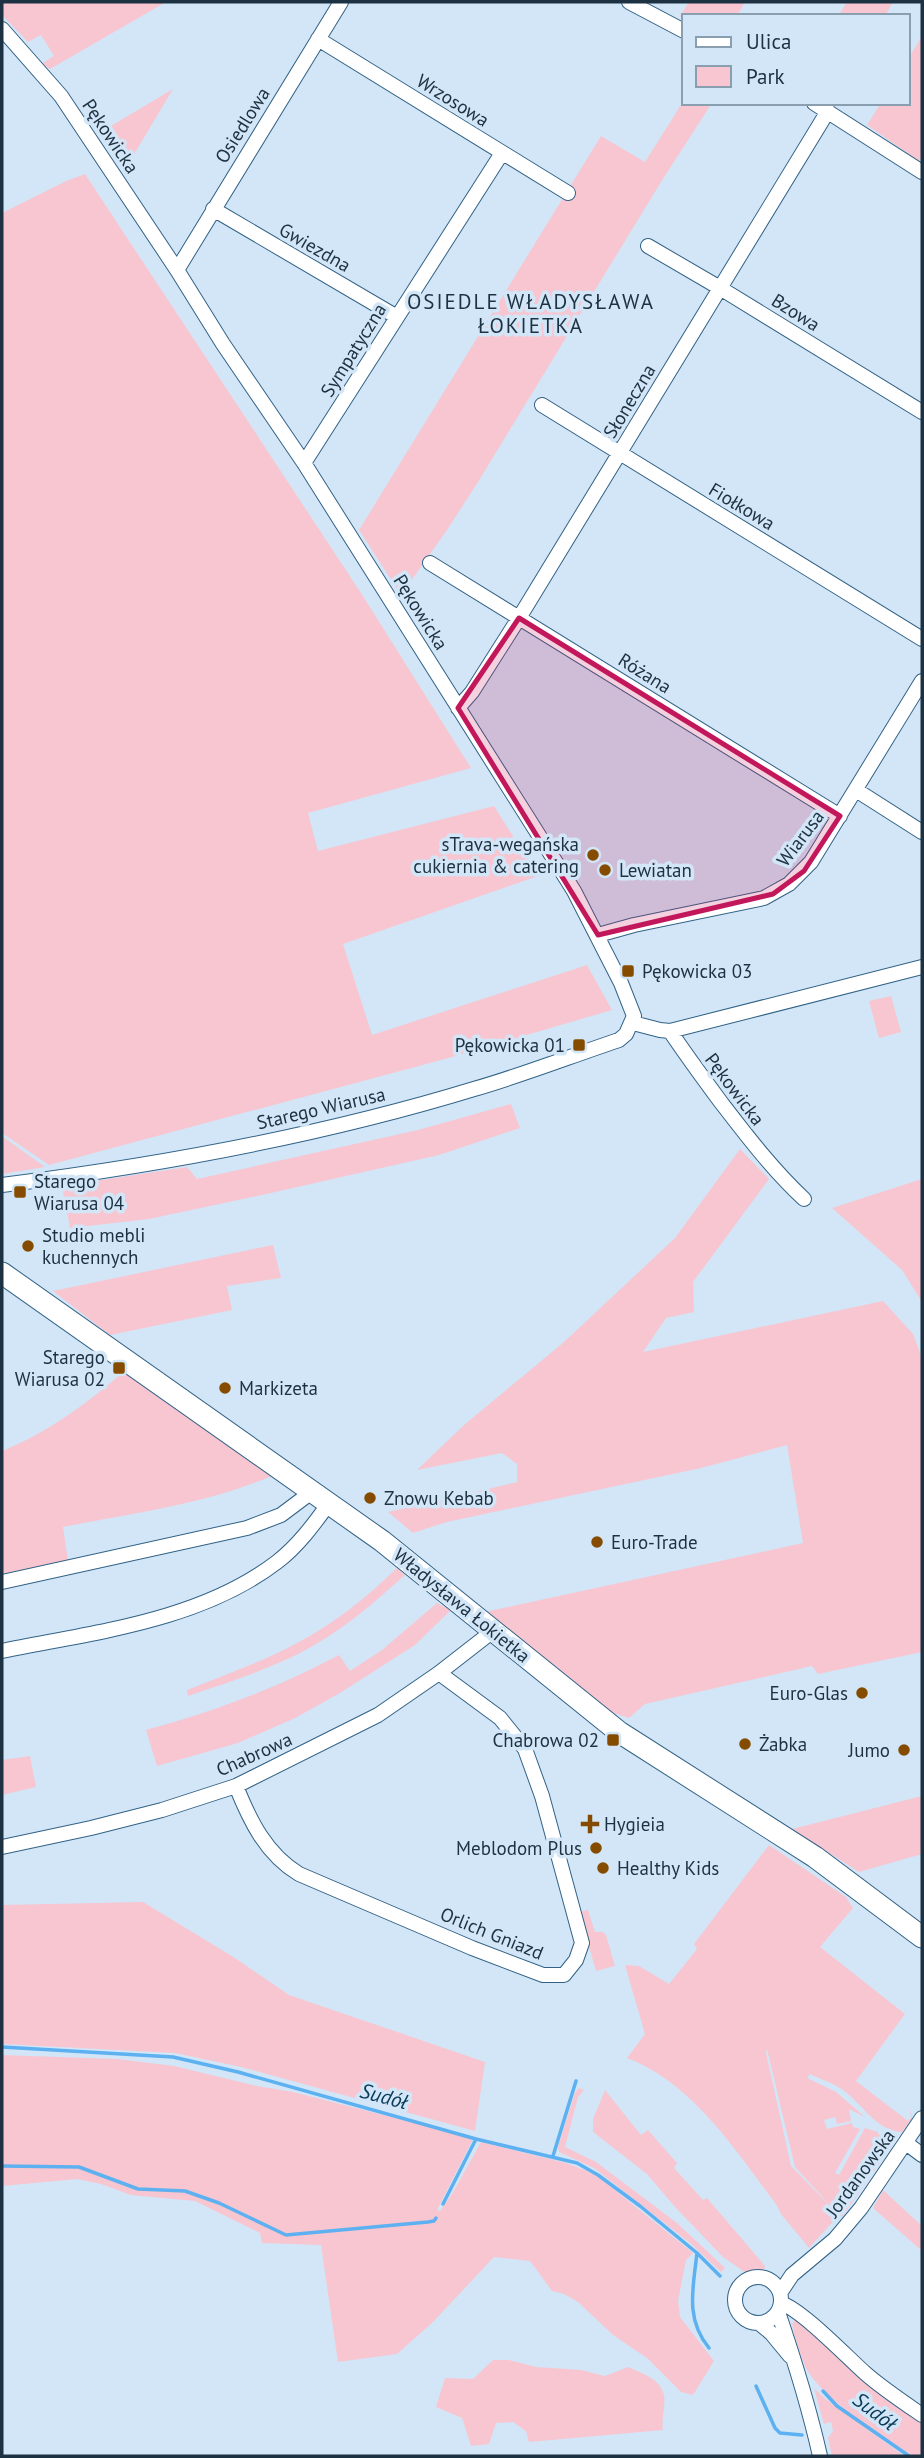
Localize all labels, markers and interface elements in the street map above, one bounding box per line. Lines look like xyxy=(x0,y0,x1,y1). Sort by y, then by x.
legend xyxy=(682,14,910,105)
text: Ulica xyxy=(746,28,791,55)
text: Park xyxy=(746,63,785,90)
street label: Wrzosowa xyxy=(412,68,494,132)
street label: Osiedlowa xyxy=(209,83,275,167)
street label: Pękowicka xyxy=(77,94,145,178)
street label: Gwiezdna xyxy=(275,217,355,277)
district label: OSIEDLE WŁADYSŁAWA ŁOKIETKA xyxy=(407,288,655,339)
street label: Bzowa xyxy=(767,288,825,336)
street label: Sympatyczna xyxy=(315,299,391,401)
street label: Słoneczna xyxy=(598,360,660,442)
street label: Fiołkowa xyxy=(705,477,779,535)
street label: Pękowicka xyxy=(388,570,454,654)
street label: Różana xyxy=(614,647,676,699)
street label: Wiarusa xyxy=(771,805,829,871)
place label: sTrava-wegańska cukiernia & catering xyxy=(413,832,579,878)
marker: sTrava-wegańska cukiernia & catering xyxy=(585,847,601,863)
place label: Lewiatan xyxy=(619,858,692,882)
marker: Lewiatan xyxy=(597,862,613,878)
place label: Pękowicka 03 xyxy=(642,959,752,983)
marker: Pękowicka 03 xyxy=(620,963,636,979)
place label: Pękowicka 01 xyxy=(455,1033,565,1057)
marker: Pękowicka 01 xyxy=(571,1037,587,1053)
street label: Pękowicka xyxy=(700,1048,770,1130)
street label: Starego Wiarusa xyxy=(254,1082,388,1134)
place label: Starego Wiarusa 04 xyxy=(34,1169,124,1215)
marker: Starego Wiarusa 04 xyxy=(12,1184,28,1200)
place label: Studio mebli kuchennych xyxy=(42,1223,145,1269)
marker: Studio mebli kuchennych xyxy=(20,1238,36,1254)
place label: Starego Wiarusa 02 xyxy=(15,1345,105,1391)
marker: Starego Wiarusa 02 xyxy=(111,1360,127,1376)
place label: Markizeta xyxy=(239,1376,318,1400)
marker: Markizeta xyxy=(217,1380,233,1396)
place label: Znowu Kebab xyxy=(384,1486,494,1510)
marker: Znowu Kebab xyxy=(362,1490,378,1506)
place label: Euro-Trade xyxy=(611,1530,698,1554)
marker: Euro-Trade xyxy=(589,1534,605,1550)
street label: Władysława Łokietka xyxy=(389,1543,535,1667)
place label: Euro-Glas xyxy=(769,1681,848,1705)
marker: Euro-Glas xyxy=(854,1685,870,1701)
street label: Chabrowa xyxy=(212,1727,296,1781)
place label: Chabrowa 02 xyxy=(492,1728,599,1752)
marker: Chabrowa 02 xyxy=(605,1732,621,1748)
place label: Żabka xyxy=(759,1732,807,1756)
marker: Żabka xyxy=(737,1736,753,1752)
place label: Jumo xyxy=(848,1738,890,1762)
marker: Jumo xyxy=(896,1742,912,1758)
place label: Hygieia xyxy=(604,1812,665,1836)
marker: Hygieia xyxy=(582,1816,598,1832)
place label: Meblodom Plus xyxy=(456,1836,582,1860)
marker: Meblodom Plus xyxy=(588,1840,604,1856)
place label: Healthy Kids xyxy=(617,1856,719,1880)
marker: Healthy Kids xyxy=(595,1860,611,1876)
street label: Orlich Gniazd xyxy=(437,1901,547,1965)
water label: Sudół xyxy=(357,2077,412,2116)
street label: Jordanowska xyxy=(820,2124,900,2222)
water label: Sudół xyxy=(848,2386,903,2437)

